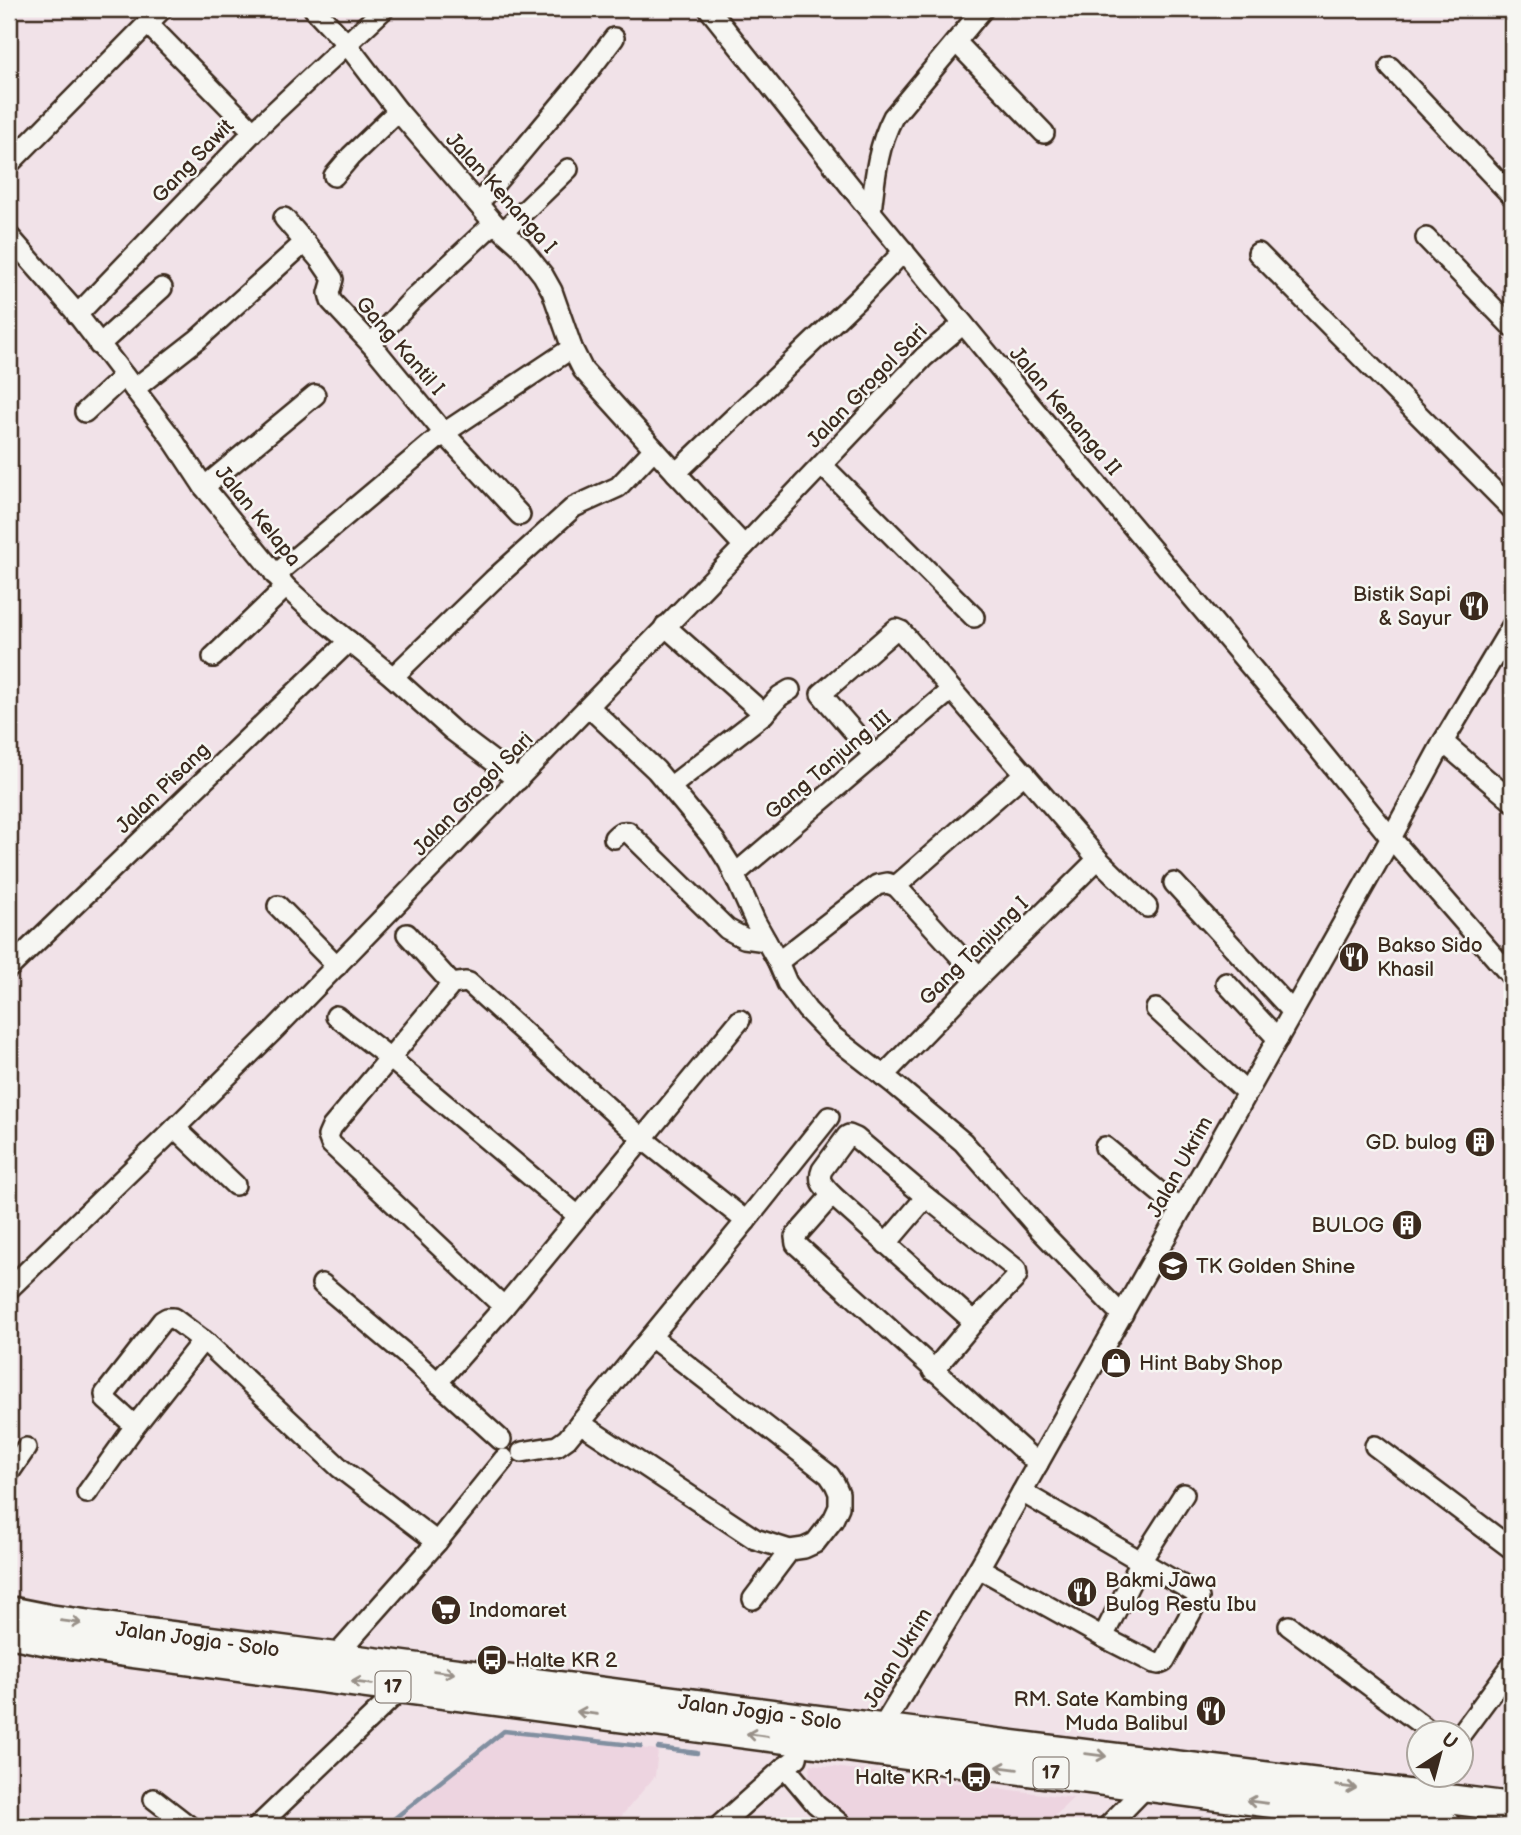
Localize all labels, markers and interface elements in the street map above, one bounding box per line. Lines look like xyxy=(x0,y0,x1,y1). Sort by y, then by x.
street label: Gang Sawit xyxy=(147,113,240,208)
street label: Jalan Kenanga I xyxy=(440,127,562,259)
street label: Gang Kantil I xyxy=(350,292,450,400)
street label: Jalan Grogol Sari xyxy=(802,319,932,453)
street label: Jalan Kenanga II xyxy=(1004,342,1126,480)
street label: Jalan Kelapa xyxy=(210,460,306,572)
place label: Bistik Sapi & Sayur xyxy=(1353,582,1451,631)
restaurant icon: Bistik Sapi & Sayur xyxy=(1457,589,1491,623)
street label: Gang Tanjung III xyxy=(760,705,896,825)
street label: Jalan Grogol Sari xyxy=(408,727,538,861)
street label: Jalan Pisang xyxy=(111,737,215,839)
street label: Gang Tanjung I xyxy=(914,891,1034,1011)
place label: Bakso Sido Khasil xyxy=(1377,933,1483,982)
restaurant icon: Bakso Sido Khasil xyxy=(1337,940,1371,974)
street label: Jalan Ukrim xyxy=(1142,1112,1218,1222)
building icon: GD. bulog xyxy=(1463,1125,1497,1159)
place label: GD. bulog xyxy=(1366,1130,1457,1155)
building icon: BULOG xyxy=(1390,1208,1424,1242)
place label: BULOG xyxy=(1311,1213,1384,1238)
school or university icon: TK Golden Shine xyxy=(1156,1249,1190,1283)
place label: TK Golden Shine xyxy=(1196,1254,1355,1279)
shop icon: Hint Baby Shop xyxy=(1099,1346,1133,1380)
place label: Hint Baby Shop xyxy=(1139,1351,1283,1376)
place label: Bakmi Jawa Bulog Restu Ibu xyxy=(1105,1568,1257,1617)
restaurant icon: Bakmi Jawa Bulog Restu Ibu xyxy=(1065,1575,1099,1609)
supermarket icon: Indomaret xyxy=(429,1593,463,1627)
place label: Indomaret xyxy=(469,1598,567,1623)
street label: Jalan Ukrim xyxy=(858,1604,938,1712)
one-way arrow xyxy=(59,1616,82,1629)
street label: Jalan Jogja - Solo xyxy=(114,1616,281,1662)
bus stop icon: Halte KR 2 xyxy=(475,1643,509,1677)
place label: Halte KR 2 xyxy=(515,1648,618,1673)
one-way arrow xyxy=(432,1665,455,1678)
road number: 17 xyxy=(376,1672,410,1702)
one-way arrow xyxy=(351,1676,374,1689)
place label: RM. Sate Kambing Muda Balibul xyxy=(1014,1687,1188,1736)
street label: Jalan Jogja - Solo xyxy=(677,1689,844,1735)
restaurant icon: RM. Sate Kambing Muda Balibul xyxy=(1194,1694,1228,1728)
one-way arrow xyxy=(576,1706,599,1719)
north arrow xyxy=(1406,1720,1476,1790)
one-way arrow xyxy=(747,1728,769,1741)
text: U xyxy=(1437,1728,1461,1755)
one-way arrow xyxy=(1084,1749,1107,1762)
road number: 17 xyxy=(1034,1758,1068,1788)
bus stop icon: Halte KR 1 xyxy=(959,1760,993,1794)
one-way arrow xyxy=(996,1761,1019,1774)
place label: Halte KR 1 xyxy=(855,1765,953,1790)
one-way arrow xyxy=(1334,1780,1357,1793)
one-way arrow xyxy=(1246,1795,1269,1808)

